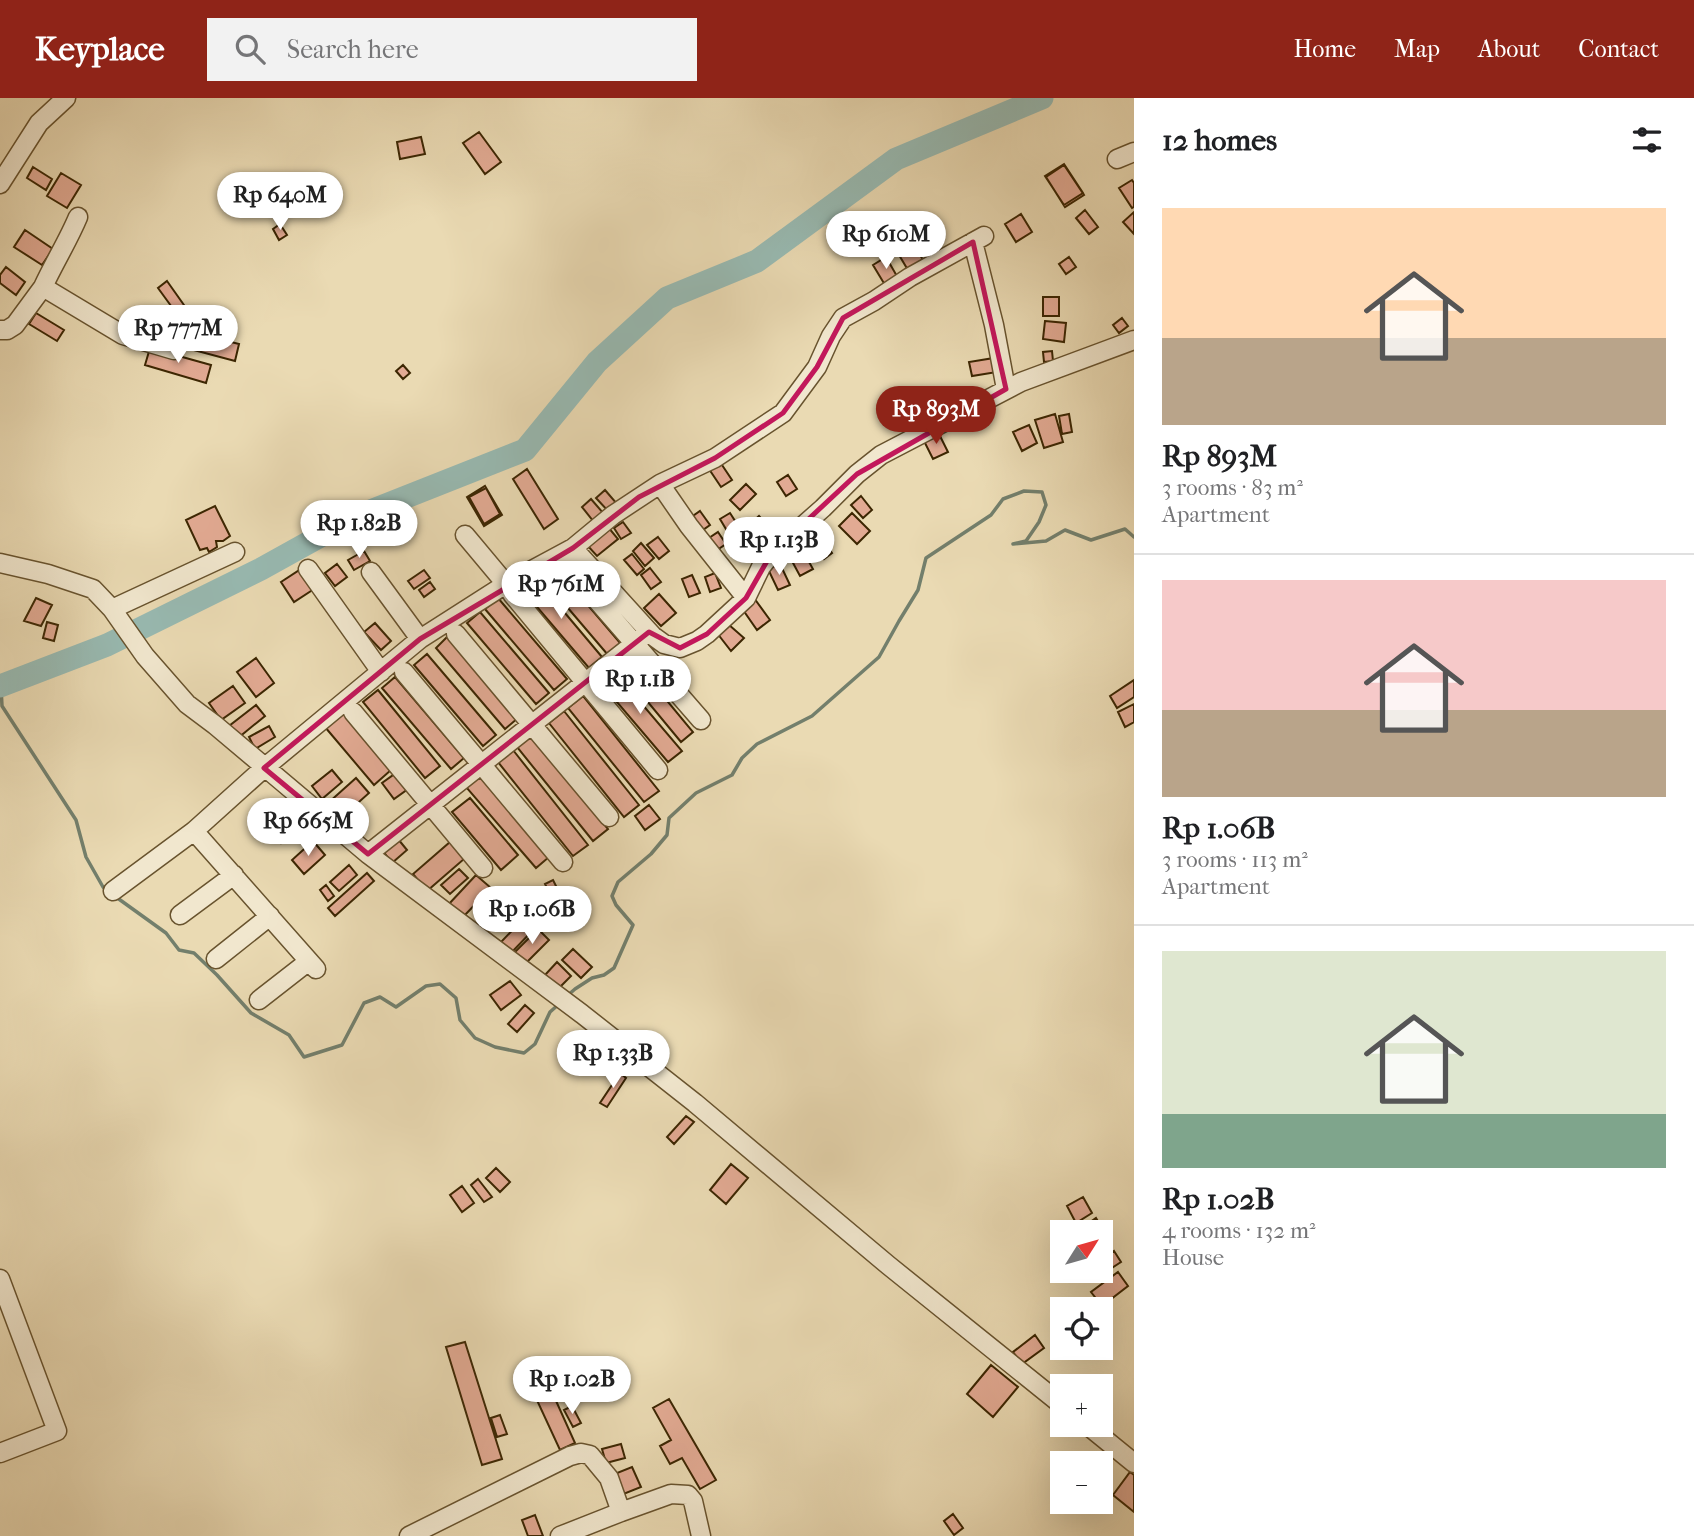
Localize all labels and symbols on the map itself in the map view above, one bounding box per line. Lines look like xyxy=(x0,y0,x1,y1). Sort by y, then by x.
pin: Rp 640M xyxy=(215,172,345,232)
pin: Rp 610M xyxy=(821,212,951,271)
pin: Rp 777M xyxy=(113,306,243,365)
pin: Rp 893M xyxy=(871,386,1001,446)
pin: Rp 1.82B xyxy=(287,500,431,560)
pin: Rp 1.13B xyxy=(707,518,851,577)
pin: Rp 761M xyxy=(496,561,626,621)
pin: Rp 1.1B xyxy=(575,656,705,716)
pin: Rp 665M xyxy=(243,798,373,858)
pin: Rp 1.06B xyxy=(460,886,604,946)
pin: Rp 1.33B xyxy=(541,1030,685,1090)
north arrow xyxy=(1050,1220,1113,1283)
pin: Rp 1.02B xyxy=(500,1356,644,1416)

